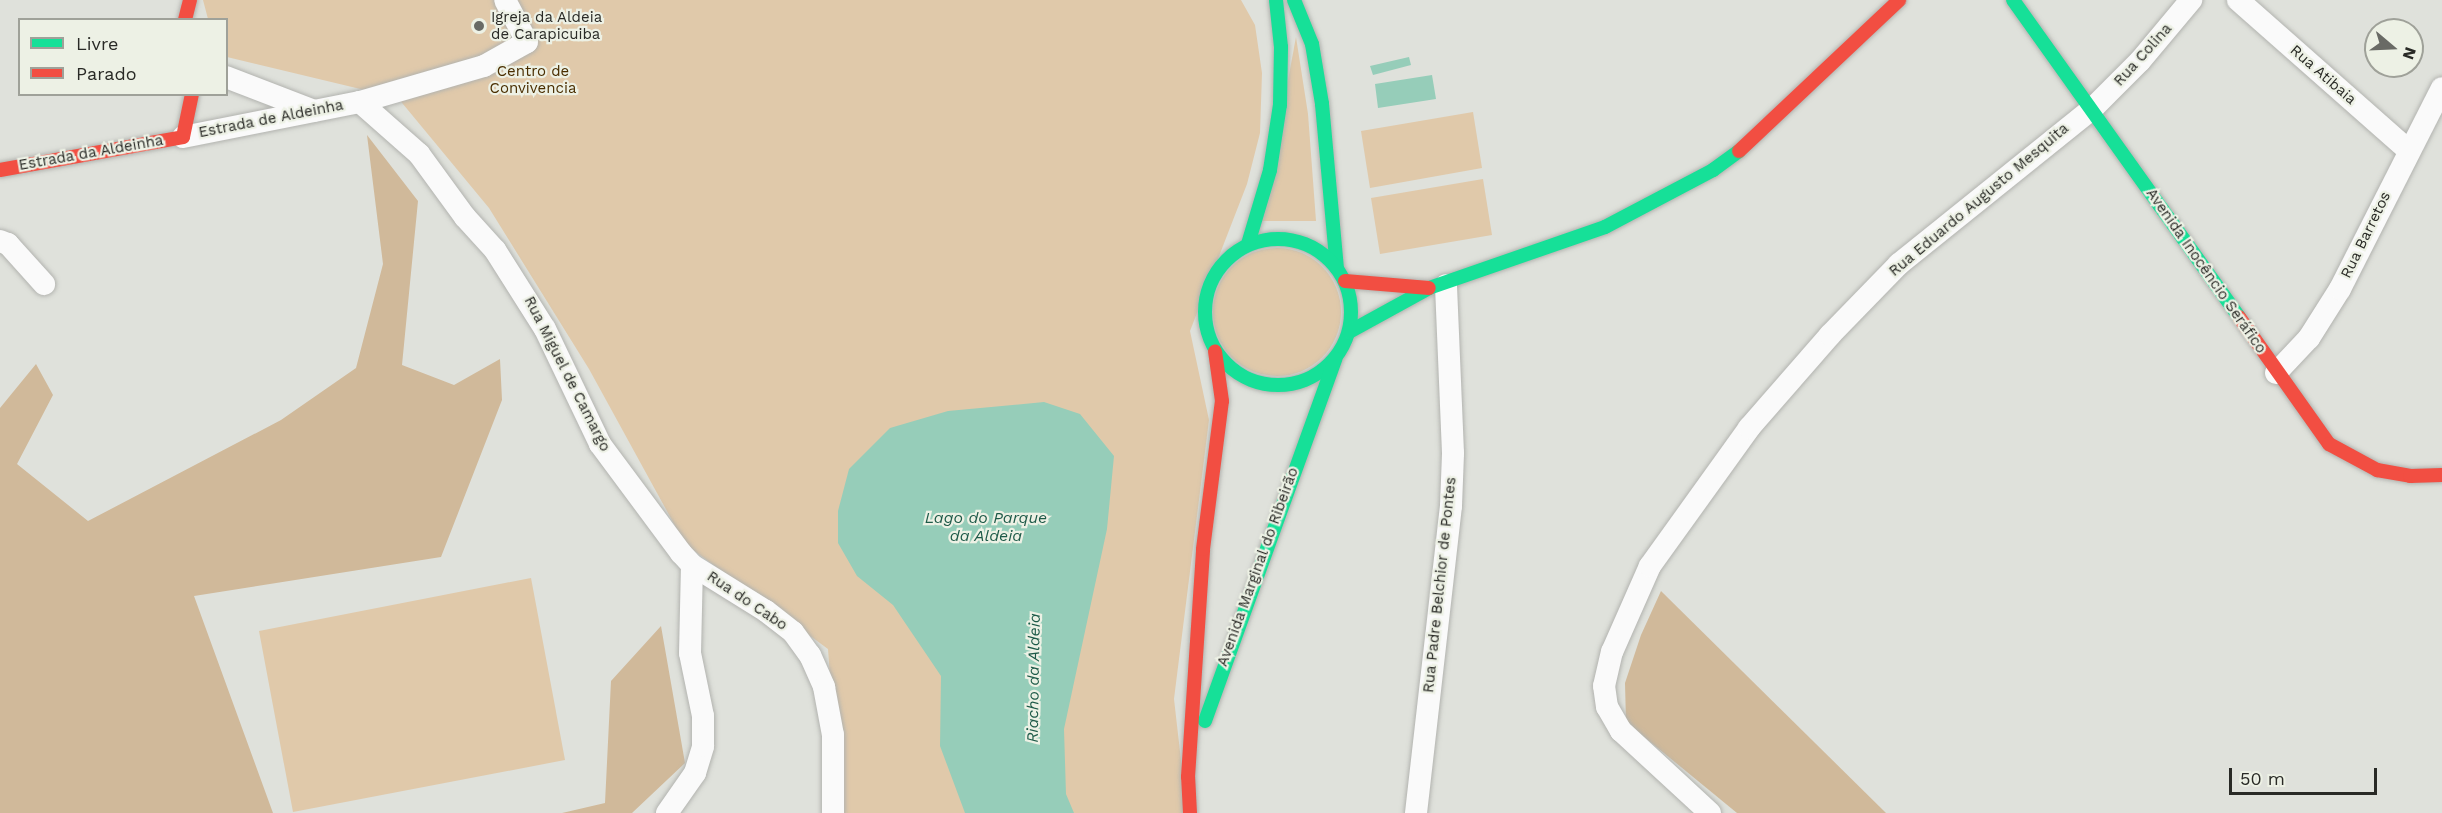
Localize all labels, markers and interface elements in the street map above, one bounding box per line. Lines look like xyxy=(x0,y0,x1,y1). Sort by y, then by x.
place label: Igreja da Aldeia de Carapicuiba xyxy=(491,8,603,43)
legend xyxy=(18,18,228,96)
north arrow xyxy=(2364,18,2424,78)
marker: Igreja da Aldeia de Carapicuiba xyxy=(472,19,486,33)
street label: Rua Colina xyxy=(2110,20,2176,90)
text: Livre xyxy=(76,33,118,54)
street label: Rua Atibaia xyxy=(2286,41,2360,109)
text: N xyxy=(2399,45,2421,62)
park label: Centro de Convivencia xyxy=(490,62,576,97)
text: Parado xyxy=(76,63,137,84)
street label: Estrada de Aldeinha xyxy=(197,96,345,142)
street label: Rua Eduardo Augusto Mesquita xyxy=(1885,119,2073,281)
street label: Estrada da Aldeinha xyxy=(17,131,165,175)
street label: Avenida Inocêncio Seráfico xyxy=(2142,185,2270,357)
street label: Rua Barretos xyxy=(2337,189,2395,281)
street label: Rua Miguel de Camargo xyxy=(520,293,614,455)
street label: Avenida Marginal do Ribeirão xyxy=(1213,465,1303,669)
street label: Rua Padre Belchior de Pontes xyxy=(1420,476,1460,694)
water label: Lago do Parque da Aldeia xyxy=(925,508,1047,546)
street label: Rua do Cabo xyxy=(703,567,791,635)
water label: Riacho da Aldeia xyxy=(1023,613,1045,743)
scale bar xyxy=(2232,756,2380,794)
text: 50 m xyxy=(2240,768,2285,789)

